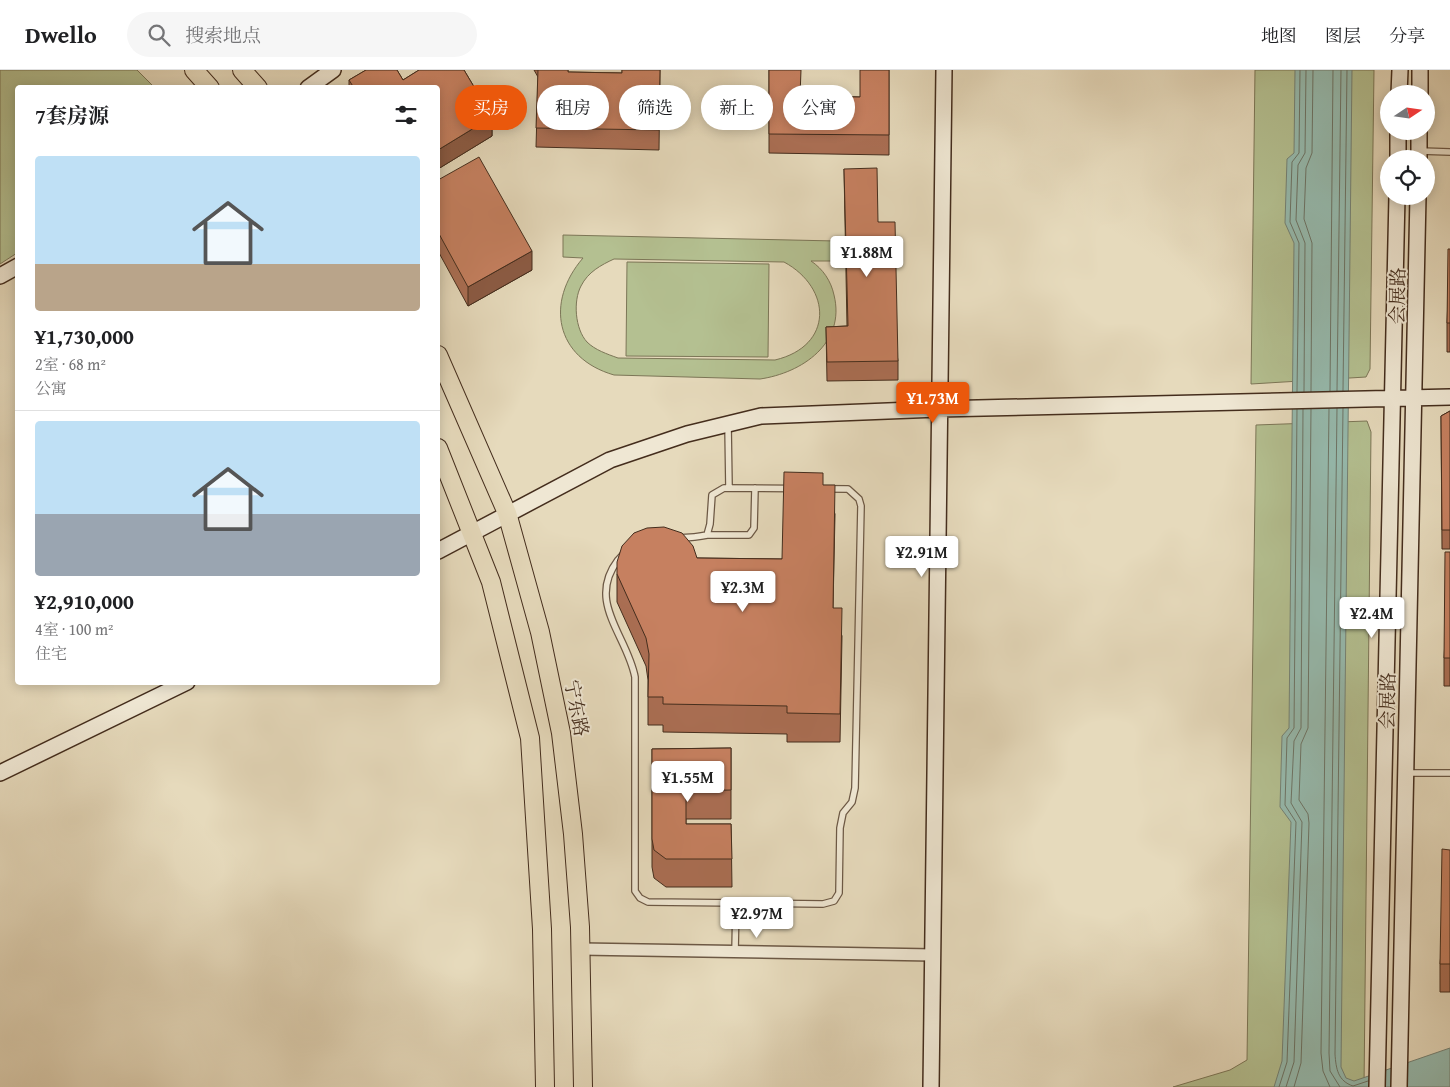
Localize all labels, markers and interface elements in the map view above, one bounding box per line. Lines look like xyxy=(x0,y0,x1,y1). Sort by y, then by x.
search box xyxy=(127,12,477,57)
text: Dwello xyxy=(25,17,97,52)
icon: search xyxy=(145,21,173,49)
text: 搜索地点 xyxy=(185,21,261,49)
text: 地图 xyxy=(1261,22,1297,49)
text: 图层 xyxy=(1325,22,1361,49)
text: 分享 xyxy=(1389,22,1425,49)
chip: 买房 xyxy=(455,85,527,130)
chip: 租房 xyxy=(537,85,609,130)
chip: 筛选 xyxy=(619,85,691,130)
chip: 新上 xyxy=(701,85,773,130)
chip: 公寓 xyxy=(783,85,855,130)
north arrow xyxy=(1380,85,1435,140)
map controls xyxy=(1380,85,1435,205)
text: 7套房源 xyxy=(35,100,109,131)
icon: filters xyxy=(392,101,420,129)
button: locate xyxy=(1380,150,1435,205)
icon: home xyxy=(183,188,273,278)
pin: ¥1.88M xyxy=(826,236,908,278)
text: ¥1.88M xyxy=(841,240,893,264)
street label: 会展路 xyxy=(1383,267,1411,325)
text: ¥1,730,000 xyxy=(35,321,134,352)
text: 2室 · 68 m² xyxy=(35,352,106,376)
text: 公寓 xyxy=(35,376,67,400)
pin: ¥1.73M xyxy=(892,382,974,424)
text: ¥1.73M xyxy=(907,386,959,410)
icon: home xyxy=(183,454,273,544)
pin: ¥2.91M xyxy=(881,536,963,578)
text: ¥2.91M xyxy=(896,540,948,564)
pin: ¥2.3M xyxy=(708,570,778,613)
text: ¥2.3M xyxy=(721,575,765,599)
text: ¥2,910,000 xyxy=(35,586,134,617)
pin: ¥2.4M xyxy=(1337,596,1407,639)
text: ¥2.4M xyxy=(1350,601,1394,625)
text: 4室 · 100 m² xyxy=(35,617,114,641)
text: 住宅 xyxy=(35,641,67,665)
street label: 会展路 xyxy=(1373,672,1401,730)
street label: 宁东路 xyxy=(558,677,596,739)
pin: ¥1.55M xyxy=(647,760,729,803)
text: ¥1.55M xyxy=(662,765,714,789)
pin: ¥2.97M xyxy=(716,896,798,939)
text: ¥2.97M xyxy=(731,901,783,925)

